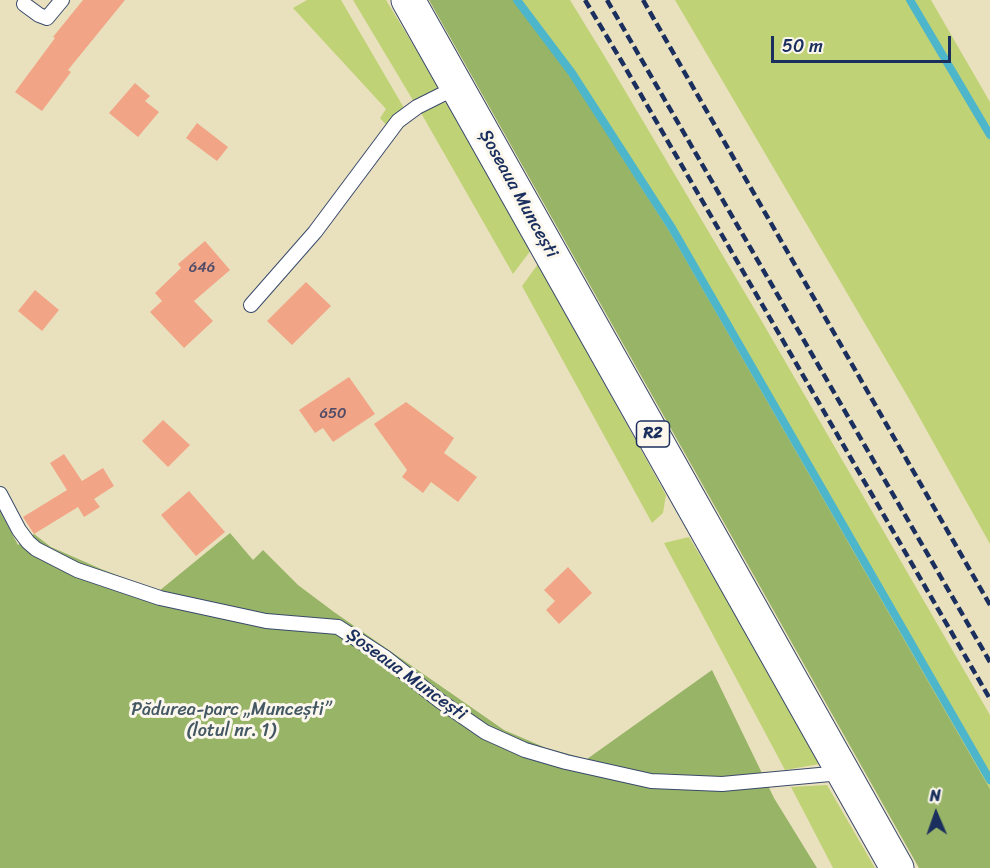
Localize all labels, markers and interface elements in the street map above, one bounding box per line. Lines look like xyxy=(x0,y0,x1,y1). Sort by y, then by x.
scale bar xyxy=(774,24,954,62)
text: 50 m xyxy=(782,30,823,62)
street label: Șoseaua Muncești xyxy=(474,126,562,262)
house number: 646 xyxy=(189,259,215,277)
house number: 650 xyxy=(319,405,347,423)
road number: R2 xyxy=(636,421,670,447)
street label: Șoseaua Muncești xyxy=(342,624,470,726)
park label: Pădurea-parc „Muncești” (lotul nr. 1) xyxy=(131,699,331,742)
text: N xyxy=(929,781,941,810)
north arrow xyxy=(906,784,966,844)

